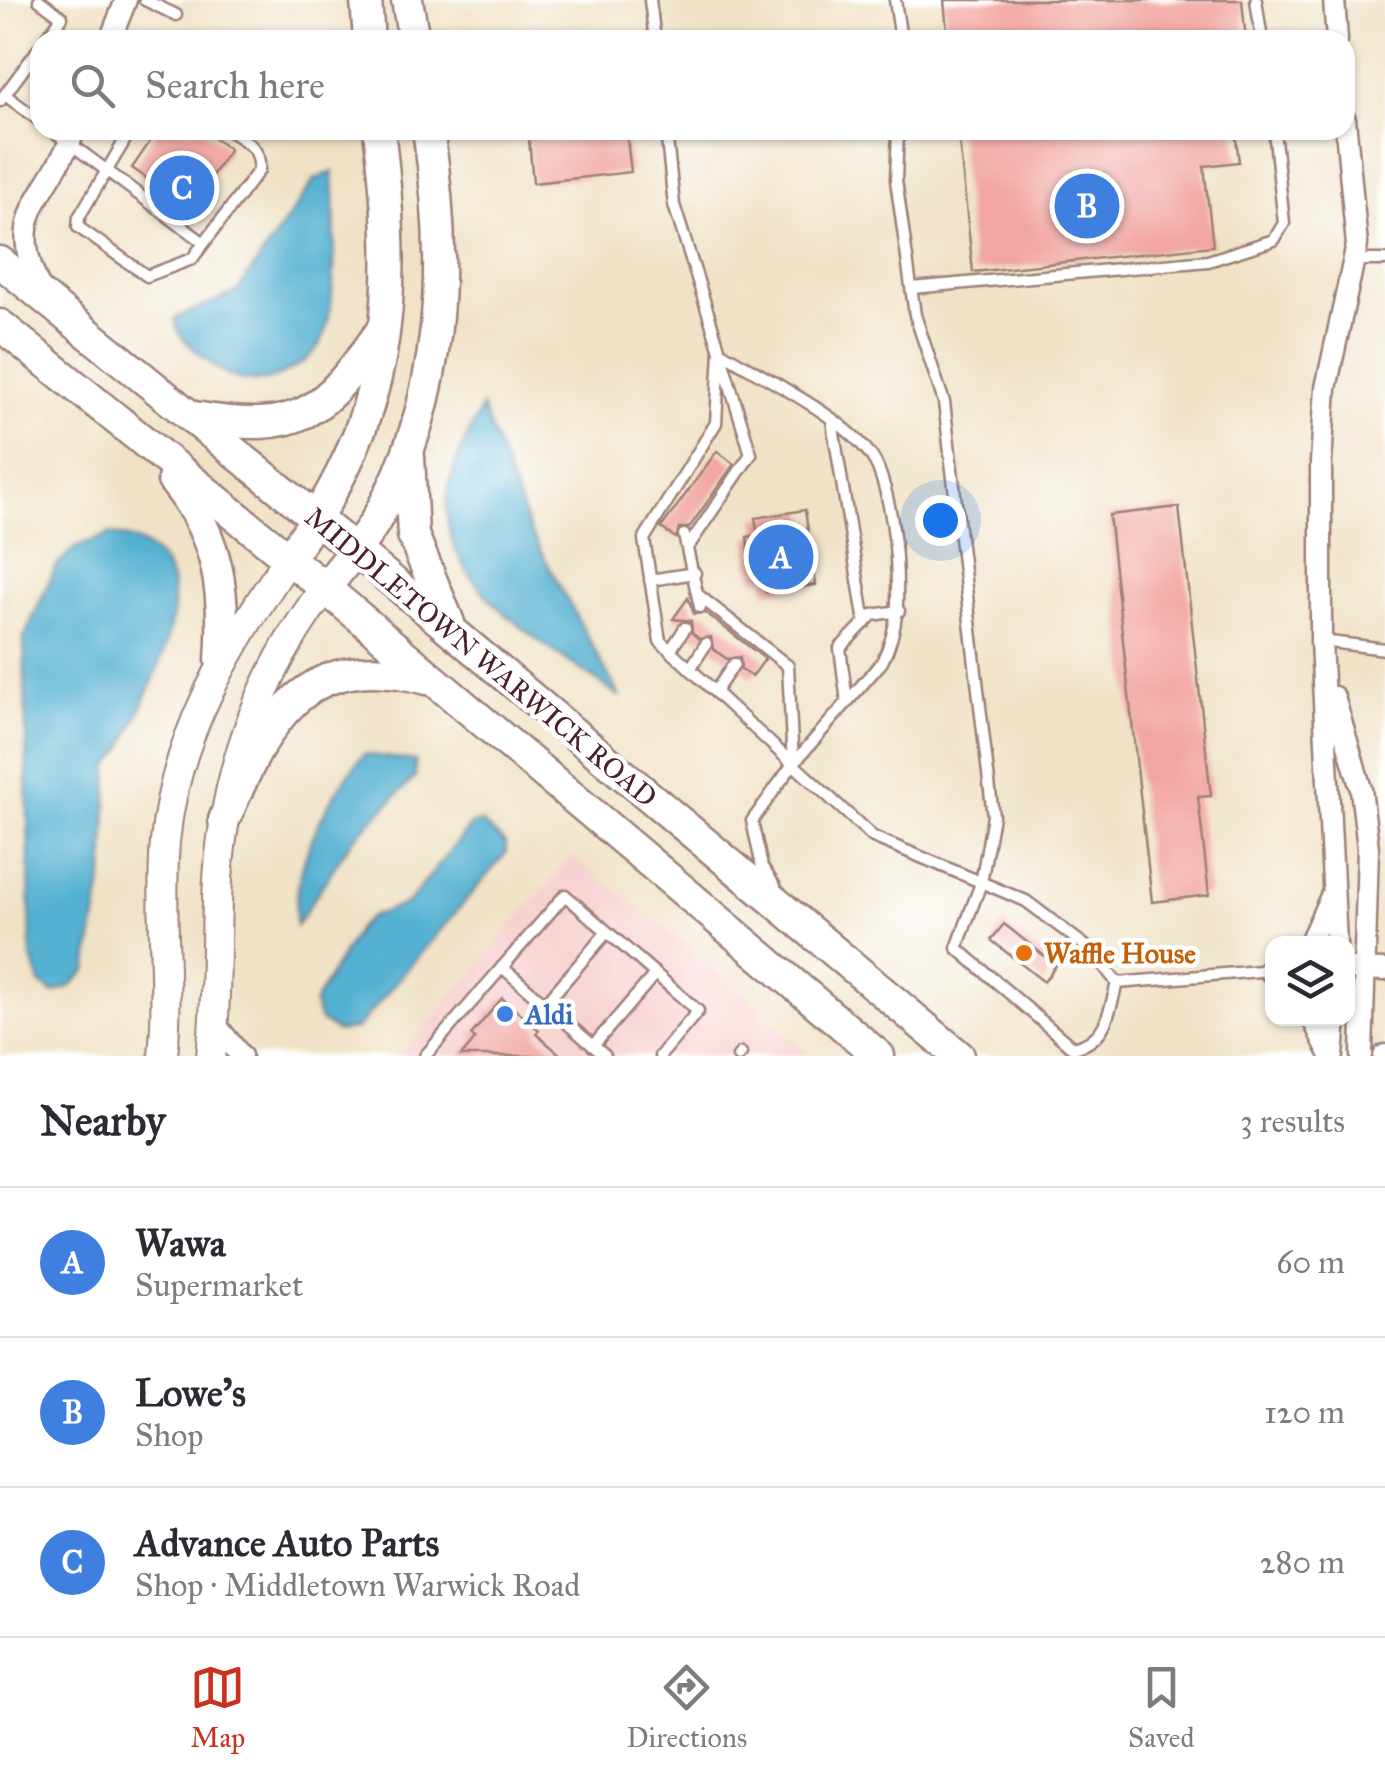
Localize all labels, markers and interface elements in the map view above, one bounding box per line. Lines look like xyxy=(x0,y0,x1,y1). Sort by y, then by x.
search box xyxy=(30,30,1355,140)
icon: search xyxy=(65,58,120,113)
text: Search here xyxy=(145,62,325,108)
pin: C xyxy=(150,150,214,226)
pin: B xyxy=(1054,168,1120,244)
your location xyxy=(915,495,966,546)
street label: MIDDLETOWN WARWICK ROAD xyxy=(298,499,664,815)
pin: A xyxy=(748,520,814,594)
place label: Waffle House xyxy=(1044,936,1196,971)
map controls xyxy=(1265,936,1355,1026)
button: layers xyxy=(1265,936,1355,1026)
marker: Waffle House xyxy=(1013,942,1035,964)
place label: Aldi xyxy=(523,997,573,1032)
marker: Aldi xyxy=(494,1003,516,1025)
text: Nearby xyxy=(40,1095,165,1147)
text: 3 results xyxy=(1240,1102,1345,1141)
text: Wawa xyxy=(135,1220,226,1266)
text: A xyxy=(62,1243,83,1282)
text: 60 m xyxy=(1276,1243,1345,1282)
text: Supermarket xyxy=(135,1266,303,1305)
text: Lowe's xyxy=(135,1370,246,1416)
text: B xyxy=(62,1393,83,1432)
text: 120 m xyxy=(1264,1393,1345,1432)
text: Shop xyxy=(135,1416,203,1455)
text: Advance Auto Parts xyxy=(135,1520,439,1566)
text: C xyxy=(62,1543,83,1582)
text: 280 m xyxy=(1260,1543,1345,1582)
text: Shop · Middletown Warwick Road xyxy=(135,1566,580,1605)
tab: Map xyxy=(190,1660,245,1755)
tab: Directions xyxy=(626,1660,747,1755)
tab: Saved xyxy=(1128,1660,1195,1755)

